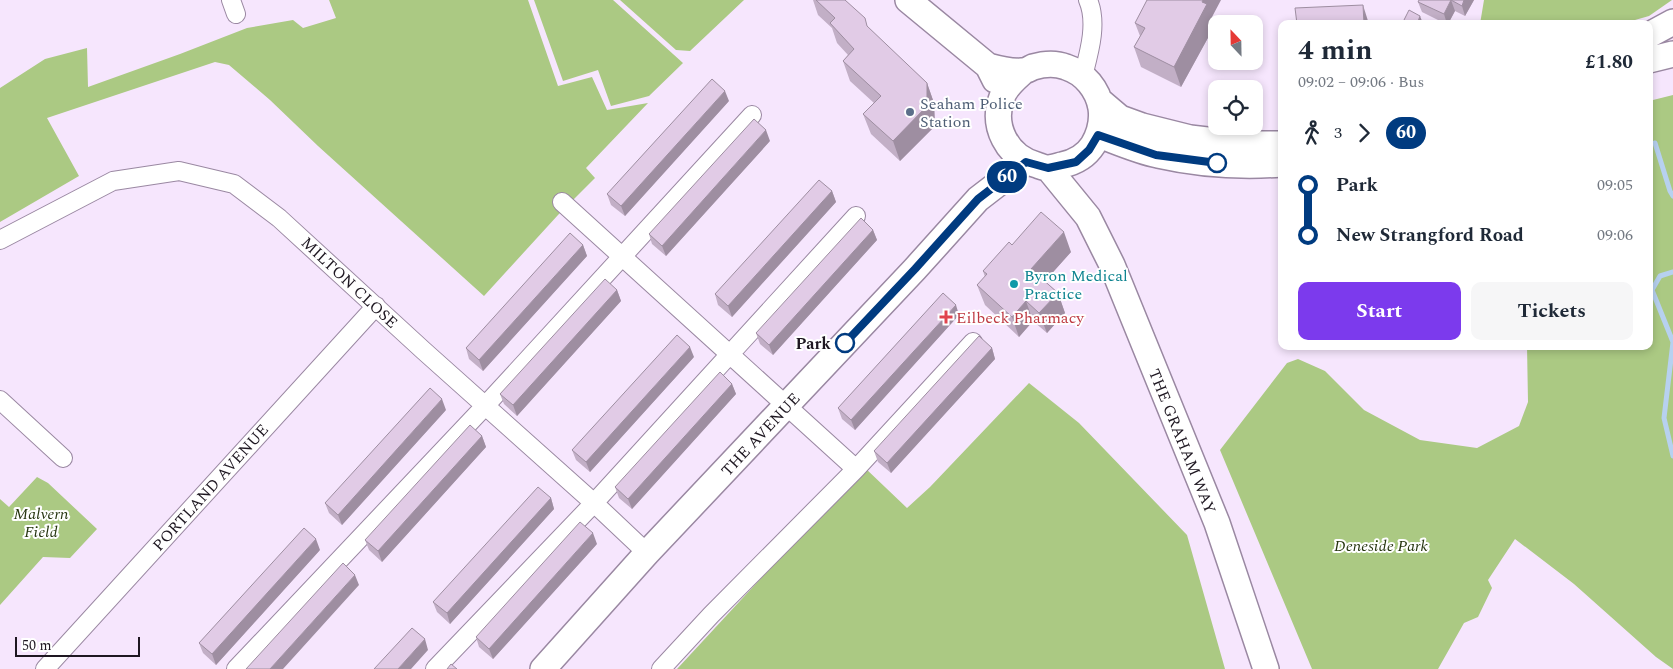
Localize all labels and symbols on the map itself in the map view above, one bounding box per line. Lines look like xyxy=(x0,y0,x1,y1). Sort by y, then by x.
north arrow xyxy=(1208,15,1262,70)
place label: Seaham Police Station xyxy=(920,92,1023,134)
marker: Seaham Police Station xyxy=(904,106,916,118)
unlabelled marker xyxy=(1207,153,1227,173)
line badge: 60 xyxy=(984,161,1030,193)
street label: MILTON CLOSE xyxy=(295,231,403,334)
place label: Byron Medical Practice xyxy=(1024,264,1128,306)
marker: Byron Medical Practice xyxy=(1008,278,1020,290)
place label: Eilbeck Pharmacy xyxy=(956,306,1085,330)
marker: Eilbeck Pharmacy xyxy=(940,311,952,323)
place label: Park xyxy=(796,332,831,356)
marker: Park xyxy=(835,333,855,353)
street label: THE GRAHAM WAY xyxy=(1142,365,1222,518)
street label: THE AVENUE xyxy=(715,387,806,482)
street label: PORTLAND AVENUE xyxy=(147,419,275,557)
park label: Malvern Field xyxy=(14,502,69,544)
park label: Deneside Park xyxy=(1334,534,1429,558)
scale bar xyxy=(15,634,140,657)

